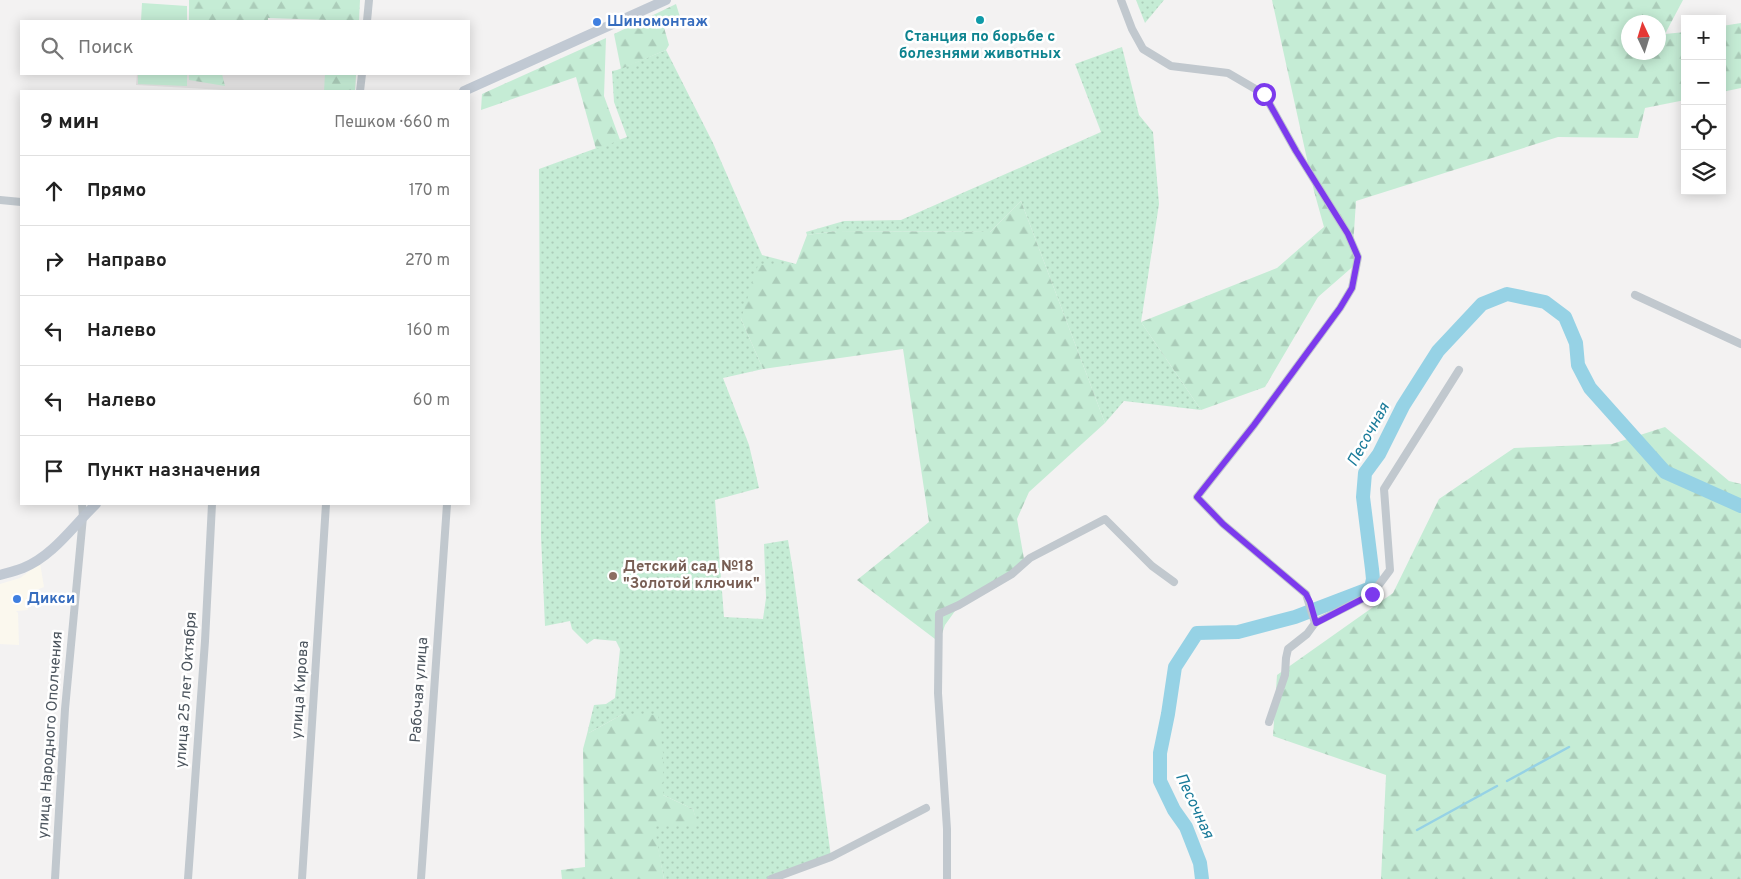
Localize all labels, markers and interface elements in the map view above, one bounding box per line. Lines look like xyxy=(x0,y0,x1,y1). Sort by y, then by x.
place label: Шиномонтаж xyxy=(607,13,708,32)
marker: Станция по борьбе с болезнями животных xyxy=(974,14,986,26)
north arrow xyxy=(1621,15,1666,60)
map controls xyxy=(1681,15,1726,195)
button: + xyxy=(1681,15,1726,60)
marker: Шиномонтаж xyxy=(591,16,603,28)
search box xyxy=(20,20,470,75)
place label: Станция по борьбе с болезнями животных xyxy=(899,28,1061,64)
icon: search xyxy=(38,34,66,62)
text: Поиск xyxy=(78,36,134,60)
button: − xyxy=(1681,60,1726,105)
route start xyxy=(1253,83,1276,106)
button: locate xyxy=(1681,105,1726,150)
text: 9 мин xyxy=(40,109,99,136)
text: Пешком · 660 m xyxy=(334,113,450,133)
button: layers xyxy=(1681,150,1726,195)
icon: ahead xyxy=(40,177,68,205)
text: Прямо xyxy=(87,179,146,203)
text: 170 m xyxy=(409,181,450,201)
icon: right xyxy=(40,247,68,275)
text: Направо xyxy=(87,249,167,273)
text: 270 m xyxy=(405,251,450,271)
icon: left xyxy=(40,317,68,345)
text: Налево xyxy=(87,319,156,343)
text: 160 m xyxy=(407,321,450,341)
icon: left xyxy=(40,387,68,415)
text: Налево xyxy=(87,389,156,413)
text: 60 m xyxy=(413,391,450,411)
water label: Песочная xyxy=(1343,399,1395,470)
icon: arrive xyxy=(40,457,68,485)
text: Пункт назначения xyxy=(87,459,261,483)
place label: Детский сад №18 "Золотой ключик" xyxy=(623,558,760,594)
marker: Детский сад №18 "Золотой ключик" xyxy=(607,570,619,582)
route end xyxy=(1361,583,1384,606)
place label: Дикси xyxy=(27,590,75,609)
marker: Дикси xyxy=(11,593,23,605)
street label: улица 25 лет Октября xyxy=(172,611,202,769)
street label: улица Народного Ополчения xyxy=(34,631,68,839)
street label: Рабочая улица xyxy=(407,637,433,743)
street label: улица Кирова xyxy=(288,640,314,740)
water label: Песочная xyxy=(1170,770,1218,843)

